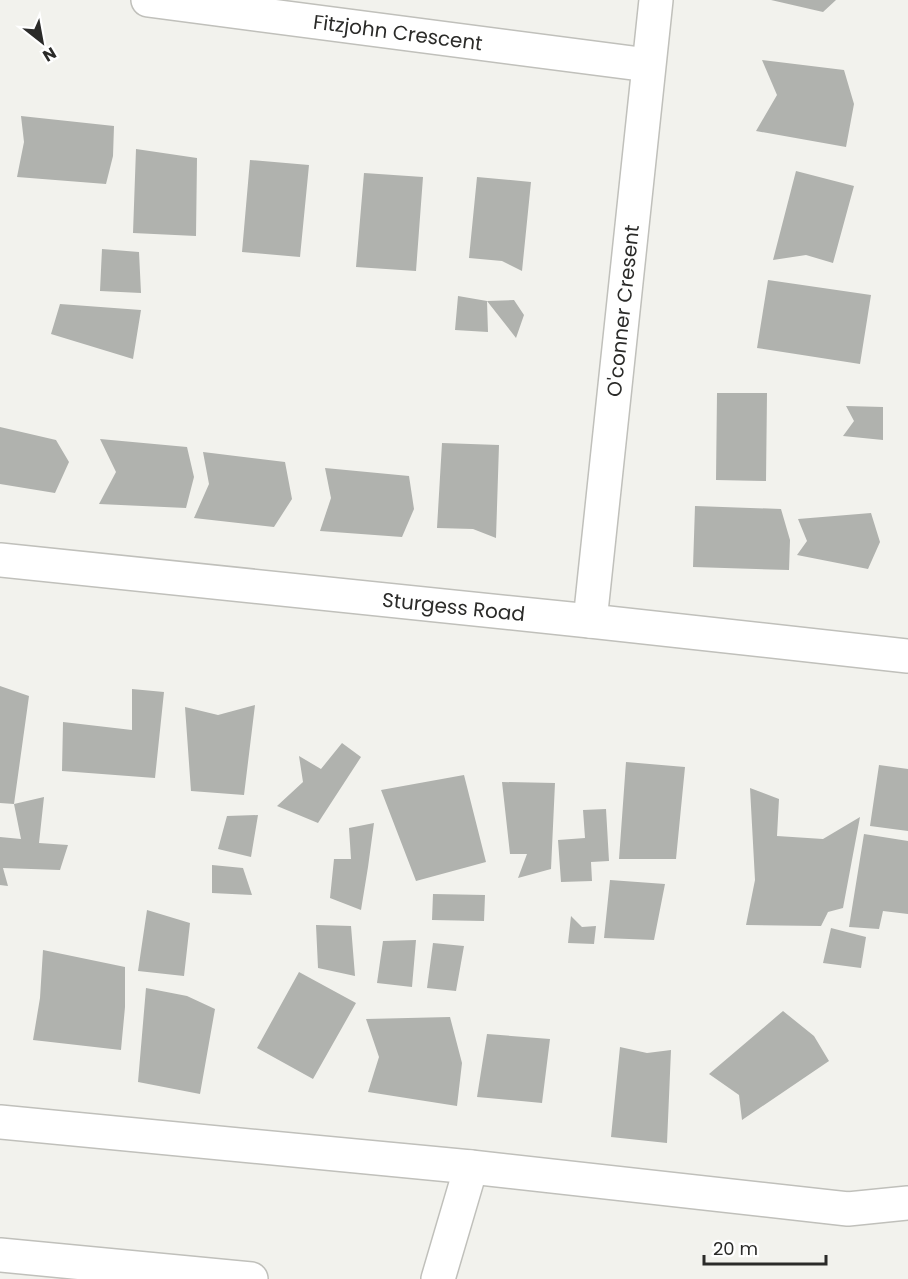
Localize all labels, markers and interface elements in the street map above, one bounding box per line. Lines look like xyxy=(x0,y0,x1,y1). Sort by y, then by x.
street label: Fitzjohn Crescent xyxy=(312,8,484,57)
north arrow xyxy=(12,12,72,72)
text: N xyxy=(38,41,61,67)
street label: O'conner Cresent xyxy=(600,223,646,398)
street label: Sturgess Road xyxy=(381,586,526,628)
scale bar xyxy=(704,1228,826,1266)
text: 20 m xyxy=(713,1236,758,1261)

